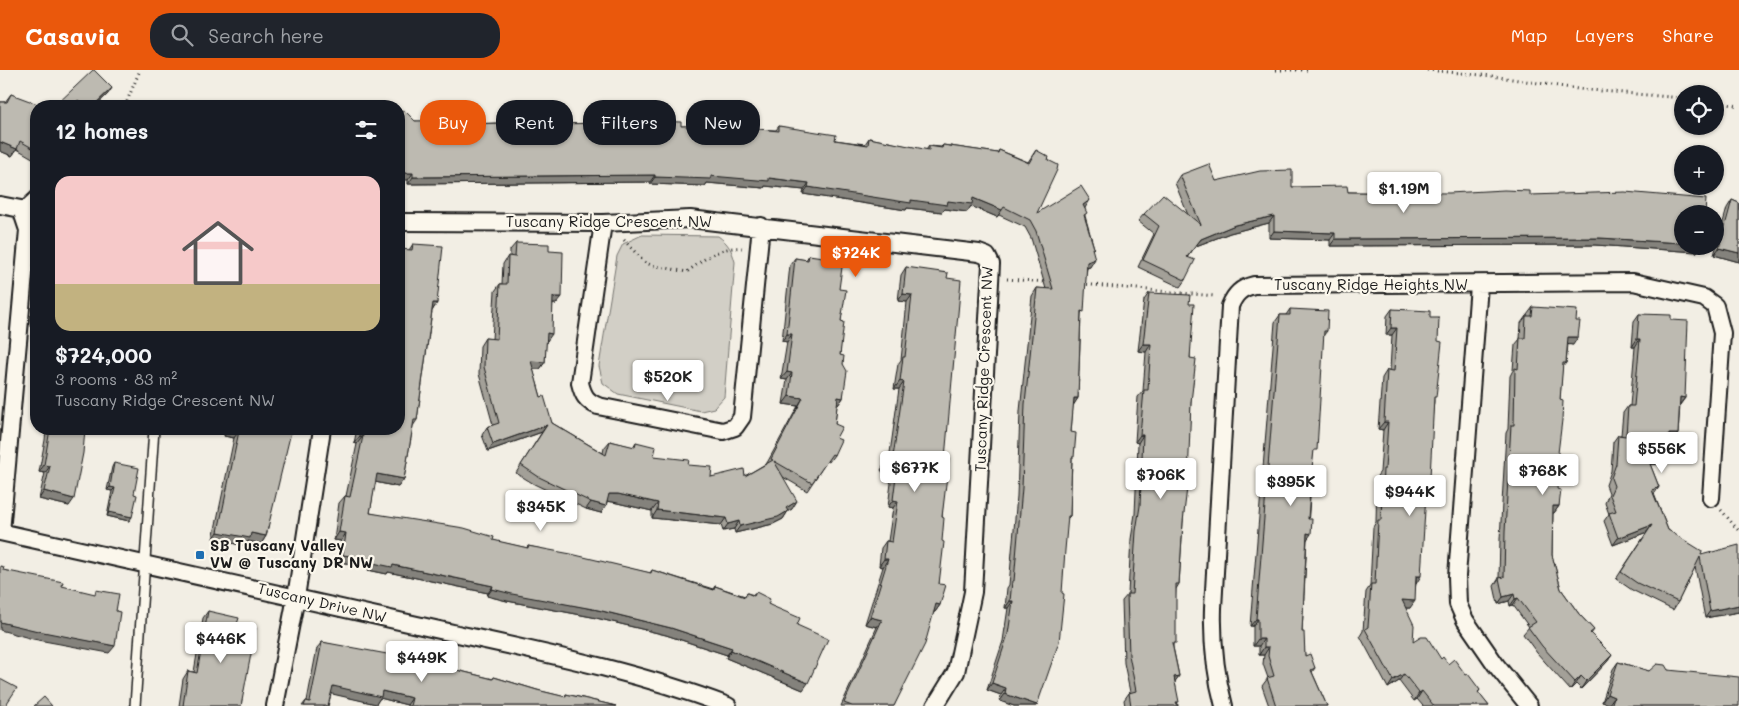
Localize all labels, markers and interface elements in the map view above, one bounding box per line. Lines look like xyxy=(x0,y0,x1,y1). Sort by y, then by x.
search box xyxy=(150,13,500,58)
text: Casavia xyxy=(25,20,120,51)
icon: search xyxy=(168,21,196,49)
text: Search here xyxy=(208,23,324,48)
text: Map xyxy=(1511,23,1547,47)
text: Layers xyxy=(1575,23,1634,47)
text: Share xyxy=(1662,23,1714,47)
map controls xyxy=(1674,85,1724,255)
button: locate xyxy=(1674,85,1724,135)
chip: Buy xyxy=(420,100,486,145)
chip: Rent xyxy=(496,100,573,145)
chip: Filters xyxy=(583,100,676,145)
chip: New xyxy=(686,100,760,145)
icon: filters xyxy=(352,116,380,144)
text: 12 homes xyxy=(55,117,148,144)
button: + xyxy=(1674,145,1724,195)
pin: $1.19M xyxy=(1363,172,1445,214)
text: $1.19M xyxy=(1378,177,1430,198)
button: − xyxy=(1674,205,1724,255)
icon: home xyxy=(173,208,263,298)
street label: Tuscany Ridge Crescent NW xyxy=(506,211,712,231)
pin: $724K xyxy=(821,236,891,278)
text: $724K xyxy=(832,241,880,262)
street label: Tuscany Ridge Crescent NW xyxy=(969,266,997,472)
street label: Tuscany Ridge Heights NW xyxy=(1274,274,1468,294)
text: $724,000 xyxy=(55,341,152,368)
pin: $520K xyxy=(633,360,703,402)
text: $520K xyxy=(644,365,693,386)
text: 3 rooms · 83 m² xyxy=(55,368,177,389)
text: Tuscany Ridge Crescent NW xyxy=(55,389,275,410)
pin: $556K xyxy=(1627,432,1697,474)
text: $556K xyxy=(1638,437,1686,458)
pin: $677K xyxy=(880,450,950,493)
pin: $768K xyxy=(1508,454,1578,496)
text: $677K xyxy=(891,456,939,477)
pin: $706K xyxy=(1126,458,1196,500)
text: $768K xyxy=(1519,459,1567,480)
text: $706K xyxy=(1136,463,1186,484)
pin: $395K xyxy=(1256,464,1326,507)
text: $395K xyxy=(1267,470,1315,491)
pin: $944K xyxy=(1375,474,1445,517)
text: $944K xyxy=(1385,480,1435,501)
pin: $345K xyxy=(506,490,576,532)
text: $345K xyxy=(516,495,566,516)
place label: SB Tuscany Valley VW @ Tuscany DR NW xyxy=(210,535,373,572)
marker: SB Tuscany Valley VW @ Tuscany DR NW xyxy=(194,549,206,561)
street label: Tuscany Drive NW xyxy=(256,577,389,627)
pin: $446K xyxy=(186,622,256,664)
text: $446K xyxy=(196,627,246,648)
pin: $449K xyxy=(387,640,457,683)
text: $449K xyxy=(397,646,447,667)

